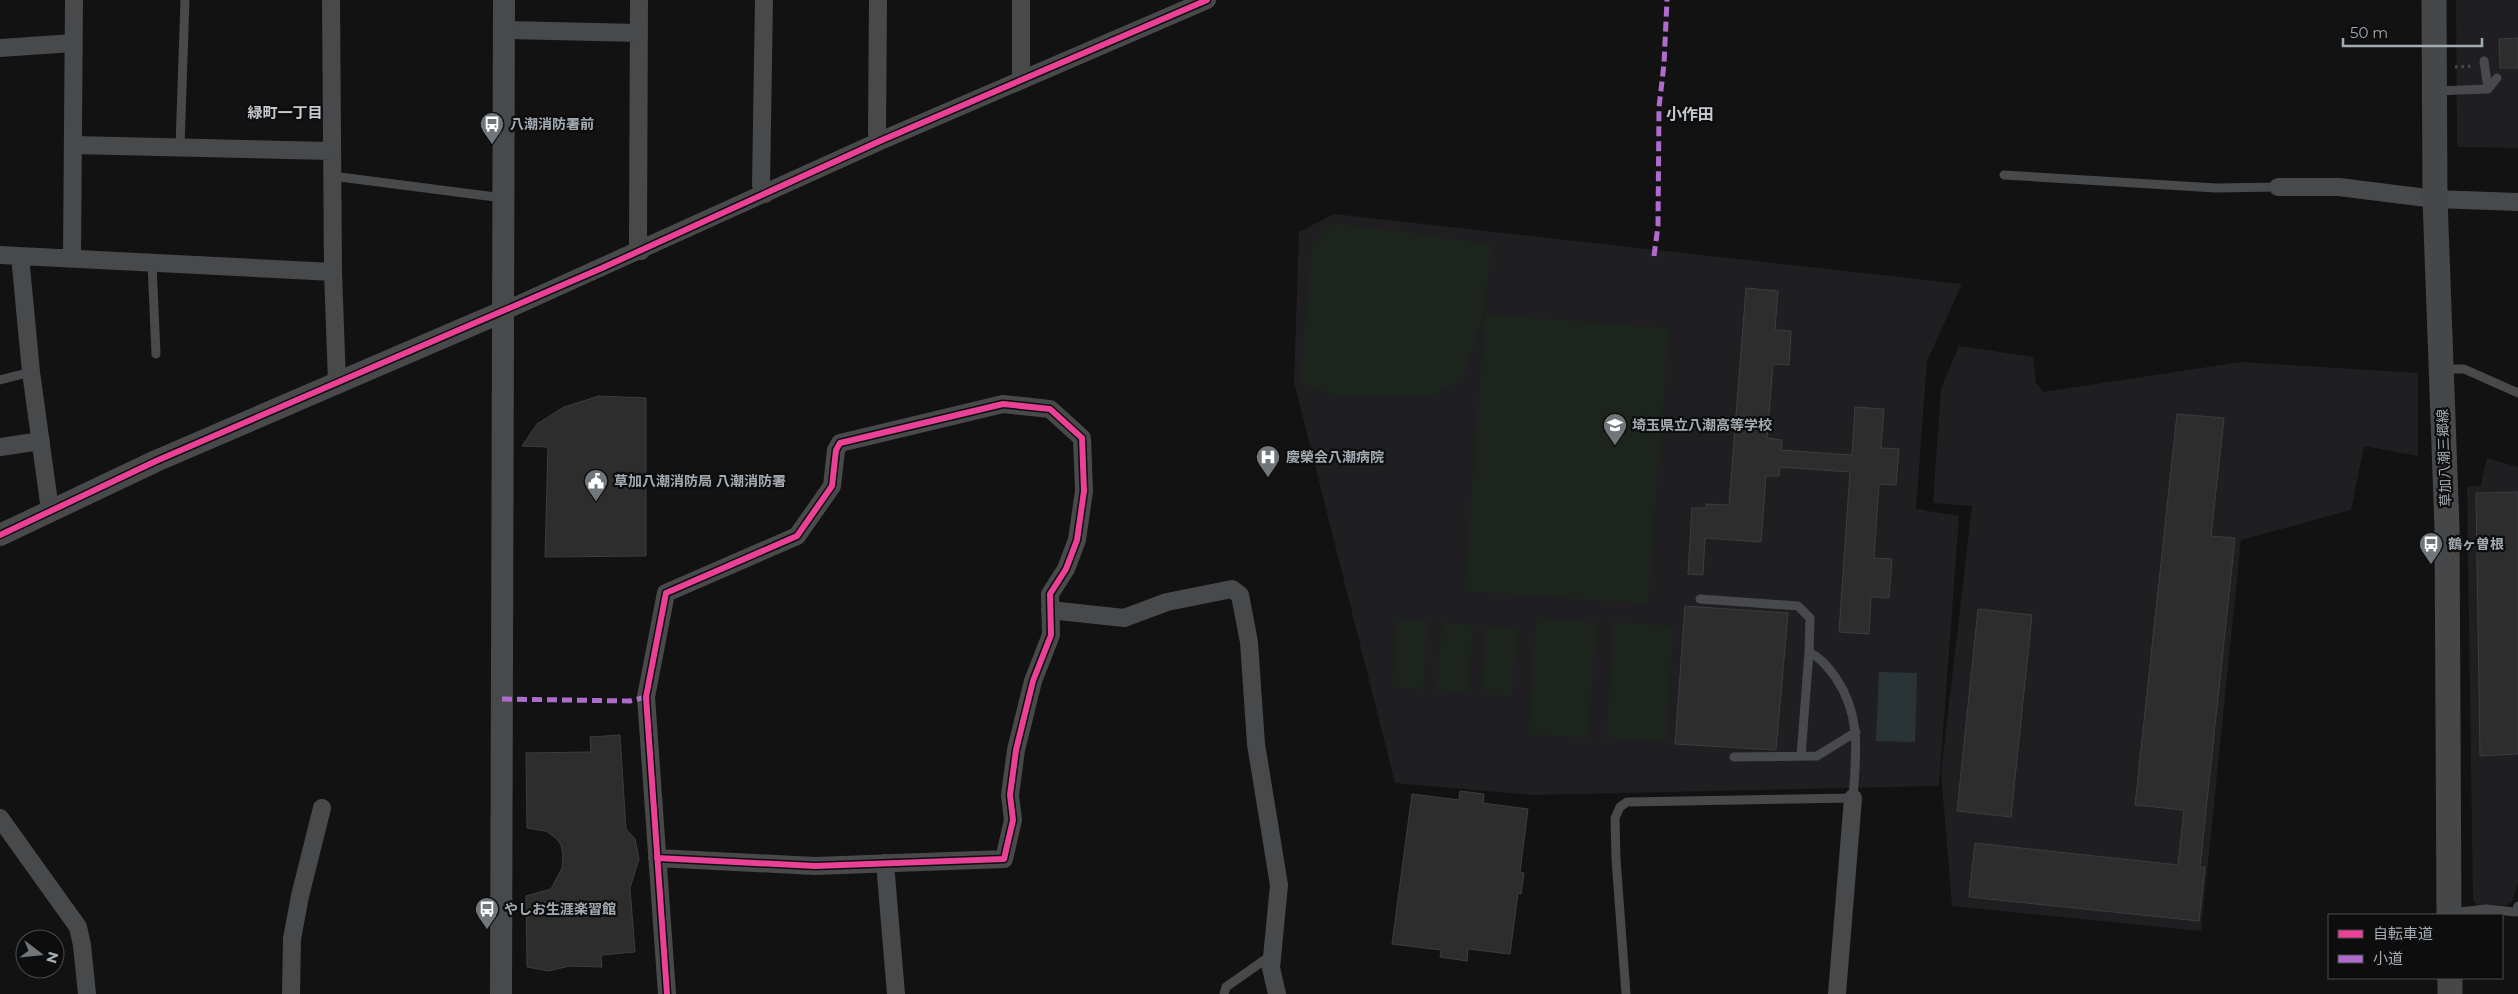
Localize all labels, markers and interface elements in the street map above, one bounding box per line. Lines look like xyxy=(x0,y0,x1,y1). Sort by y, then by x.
scale bar xyxy=(2343,15,2482,47)
text: 50 m xyxy=(2350,23,2388,42)
district label: 緑町一丁目 xyxy=(247,103,323,122)
district label: 小作田 xyxy=(1666,105,1714,124)
bus stop icon: 八潮消防署前 xyxy=(479,111,505,145)
place label: 八潮消防署前 xyxy=(510,115,594,133)
street label: 草加八潮三郷線 xyxy=(2433,409,2455,507)
school or university icon: 埼玉県立八潮高等学校 xyxy=(1602,412,1628,446)
place label: 埼玉県立八潮高等学校 xyxy=(1632,416,1772,434)
hospital icon: 慶榮会八潮病院 xyxy=(1255,444,1281,478)
place label: 慶榮会八潮病院 xyxy=(1286,448,1384,466)
public building icon: 草加八潮消防局 八潮消防署 xyxy=(583,468,609,502)
place label: 草加八潮消防局 八潮消防署 xyxy=(614,472,786,490)
bus stop icon: 鶴ヶ曽根 xyxy=(2418,531,2444,565)
place label: 鶴ヶ曽根 xyxy=(2448,535,2504,553)
bus stop icon: やしお生涯楽習館 xyxy=(474,896,500,930)
place label: やしお生涯楽習館 xyxy=(504,900,616,918)
legend xyxy=(2328,914,2503,979)
text: 自転車道 xyxy=(2373,924,2433,943)
north arrow xyxy=(15,929,65,979)
text: 小道 xyxy=(2373,949,2403,968)
text: N xyxy=(42,950,63,966)

